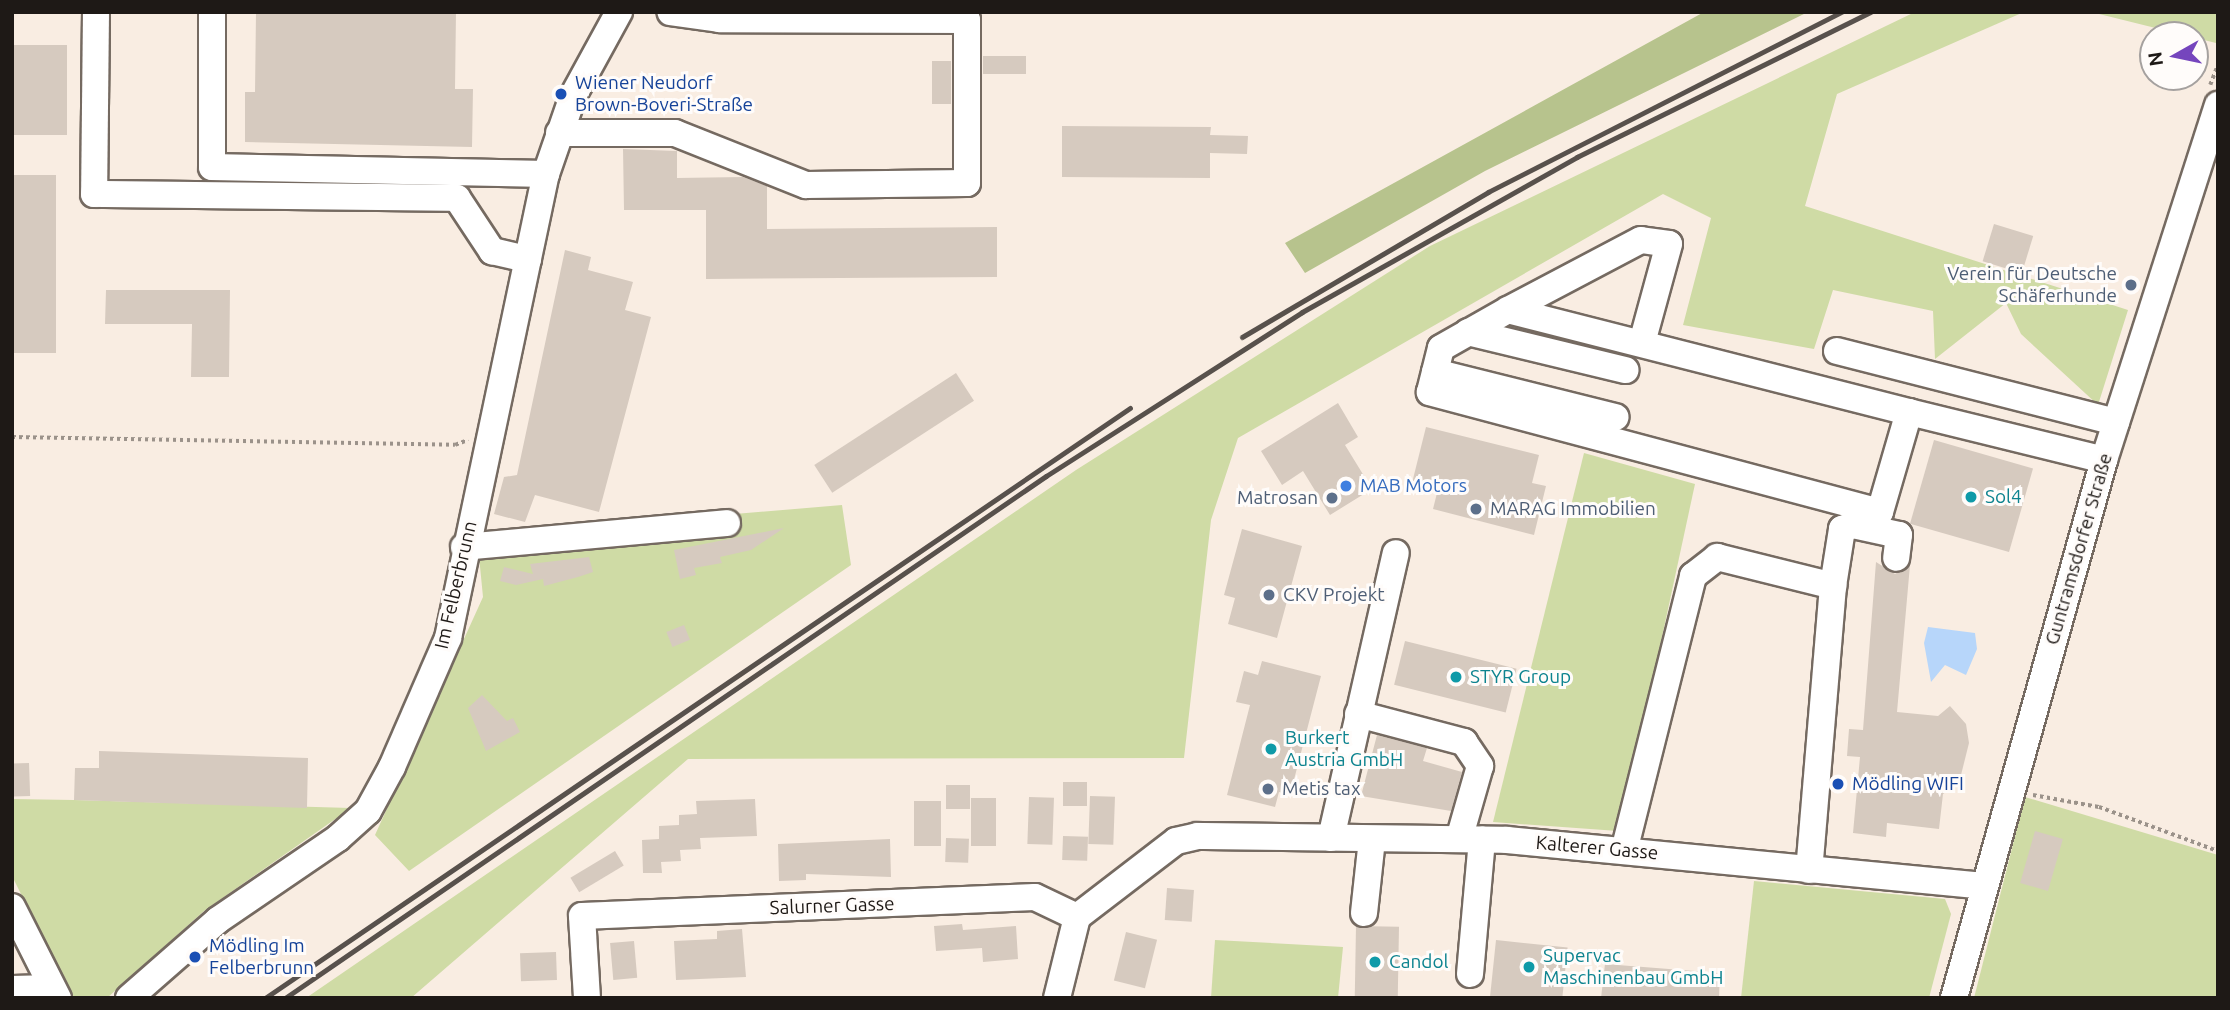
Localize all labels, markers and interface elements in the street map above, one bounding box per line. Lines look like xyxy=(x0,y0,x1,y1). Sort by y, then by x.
north arrow xyxy=(2139,21,2209,91)
text: N xyxy=(2143,50,2167,68)
place label: Wiener Neudorf Brown-Boveri-Straße xyxy=(575,72,753,116)
marker: Wiener Neudorf Brown-Boveri-Straße xyxy=(553,86,569,102)
place label: Verein für Deutsche Schäferhunde xyxy=(1947,263,2117,307)
marker: Verein für Deutsche Schäferhunde xyxy=(2123,277,2139,293)
street label: Guntramsdorfer Straße xyxy=(2041,451,2117,647)
place label: MAB Motors xyxy=(1360,475,1467,497)
marker: MAB Motors xyxy=(1338,478,1354,494)
place label: Sol4 xyxy=(1985,486,2022,508)
place label: Matrosan xyxy=(1237,487,1318,509)
marker: Sol4 xyxy=(1963,489,1979,505)
marker: Matrosan xyxy=(1324,490,1340,506)
place label: MARAG Immobilien xyxy=(1490,498,1656,520)
marker: MARAG Immobilien xyxy=(1468,501,1484,517)
street label: Im Felberbrunn xyxy=(430,519,482,651)
place label: CKV Projekt xyxy=(1283,584,1385,606)
marker: CKV Projekt xyxy=(1261,587,1277,603)
place label: STYR Group xyxy=(1470,666,1571,688)
marker: STYR Group xyxy=(1448,669,1464,685)
place label: Burkert Austria GmbH xyxy=(1285,727,1403,771)
marker: Burkert Austria GmbH xyxy=(1263,741,1279,757)
place label: Mödling WIFI xyxy=(1852,773,1964,795)
marker: Mödling WIFI xyxy=(1830,776,1846,792)
place label: Metis tax xyxy=(1282,778,1360,800)
marker: Metis tax xyxy=(1260,781,1276,797)
street label: Kalterer Gasse xyxy=(1535,831,1659,865)
street label: Salurner Gasse xyxy=(769,892,895,920)
place label: Mödling Im Felberbrunn xyxy=(209,935,314,979)
place label: Supervac Maschinenbau GmbH xyxy=(1543,945,1723,989)
marker: Mödling Im Felberbrunn xyxy=(187,949,203,965)
place label: Candol xyxy=(1389,951,1448,973)
marker: Candol xyxy=(1367,954,1383,970)
marker: Supervac Maschinenbau GmbH xyxy=(1521,959,1537,975)

